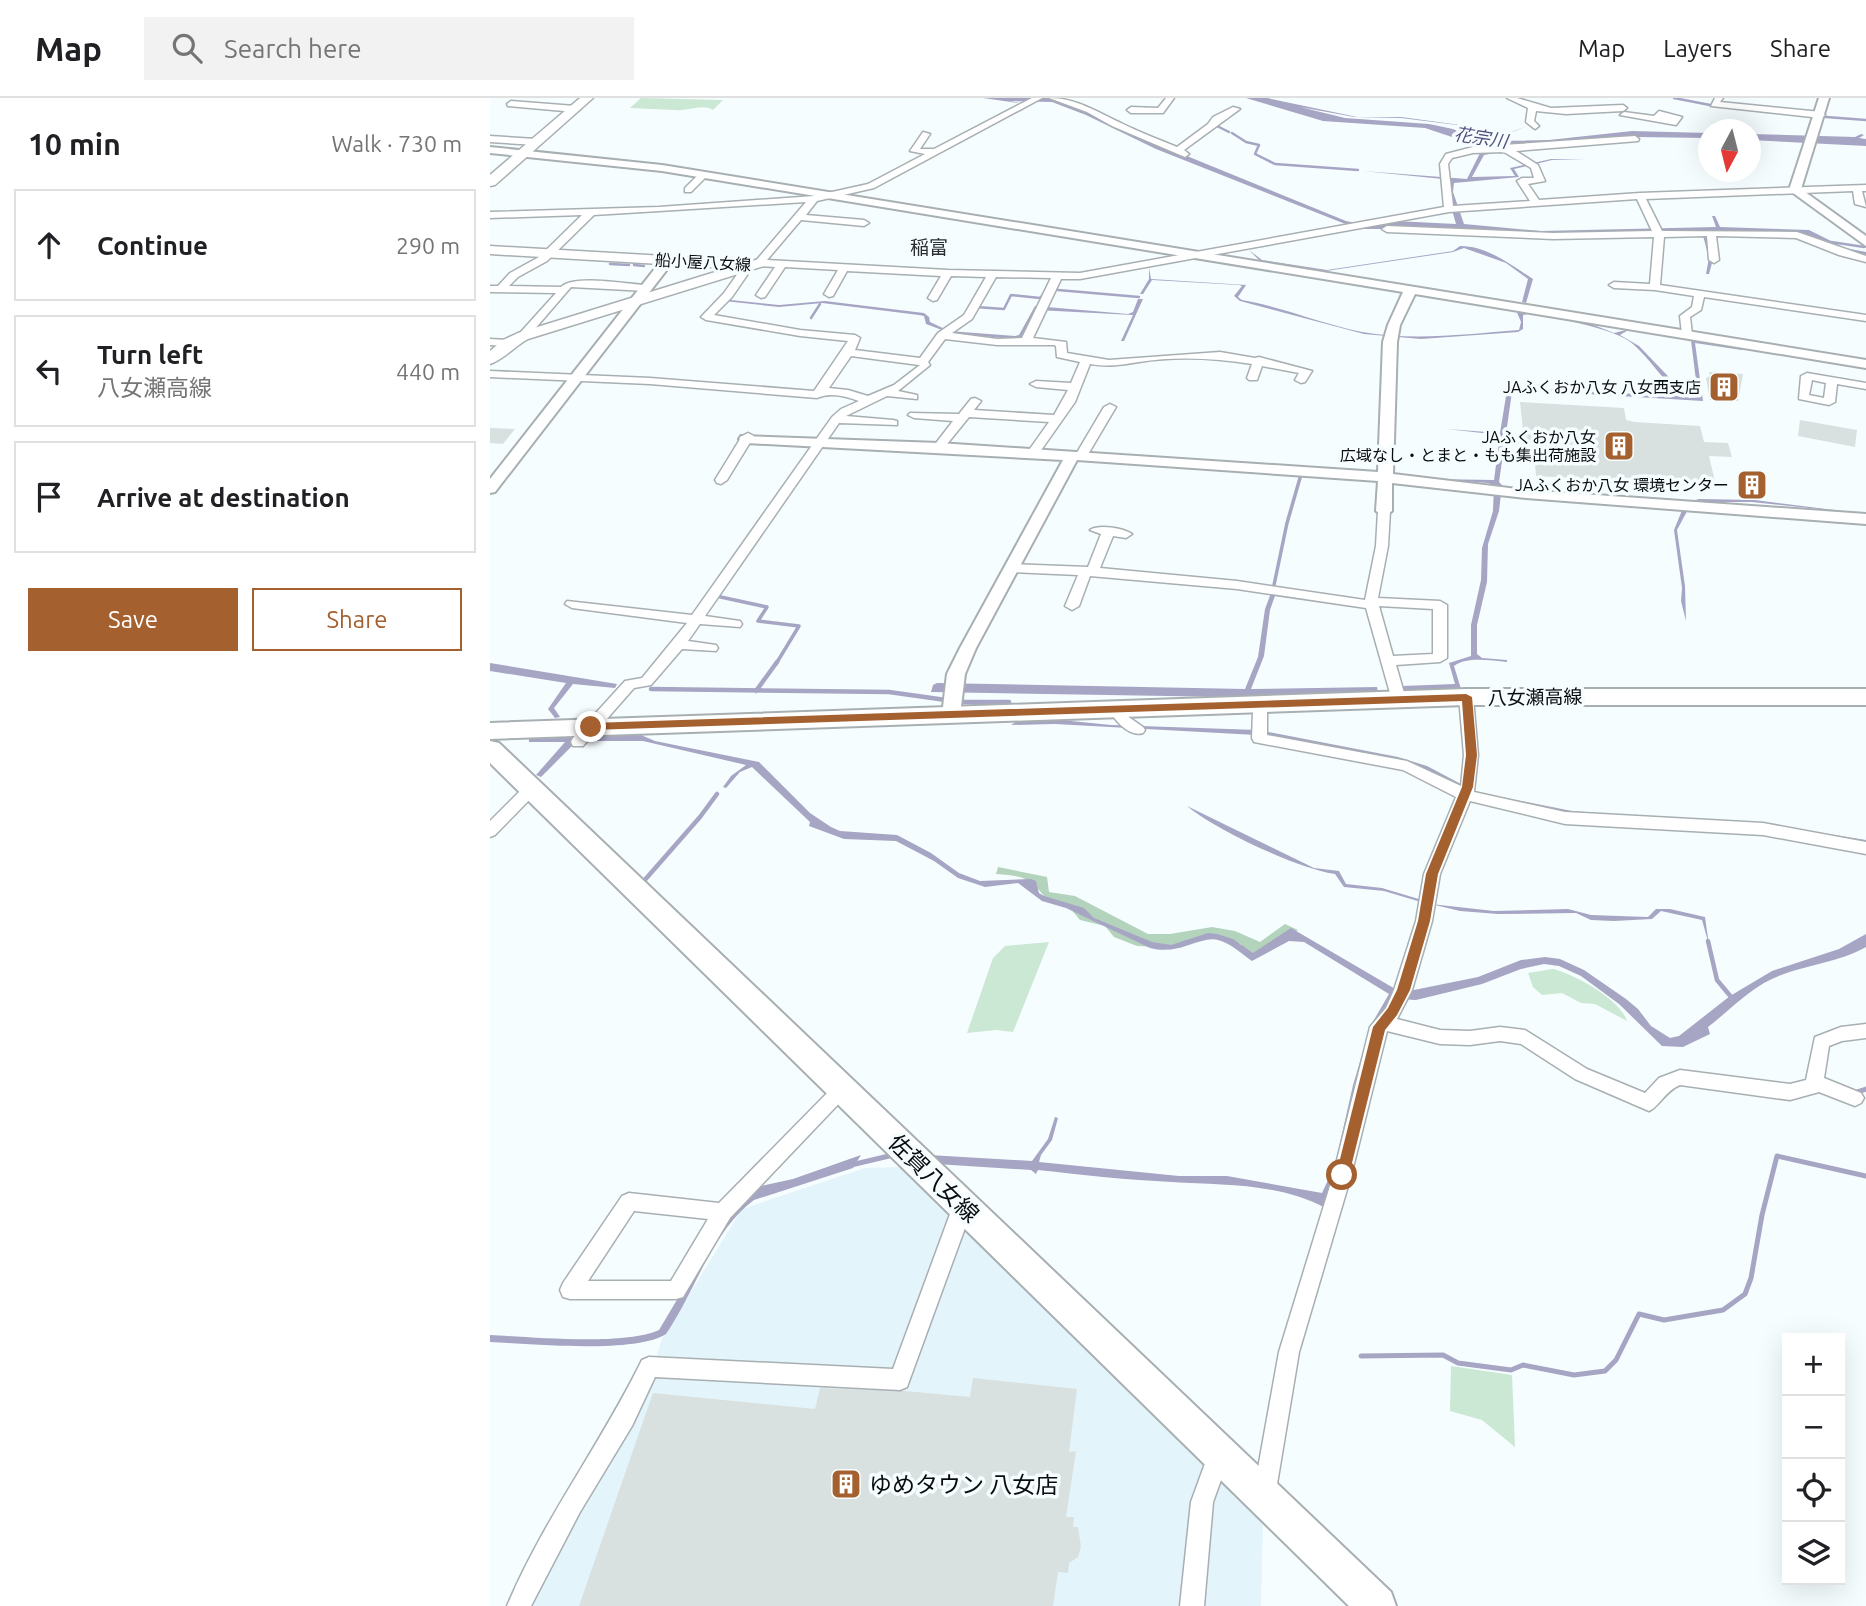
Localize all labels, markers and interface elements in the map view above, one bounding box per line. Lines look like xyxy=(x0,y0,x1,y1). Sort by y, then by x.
search box xyxy=(144,17,634,80)
icon: search xyxy=(168,29,206,67)
text: Map xyxy=(35,30,102,67)
text: Search here xyxy=(224,34,362,63)
text: Map xyxy=(1578,35,1625,62)
text: Layers xyxy=(1663,35,1732,62)
text: Share xyxy=(1770,35,1831,62)
north arrow xyxy=(1698,119,1761,182)
water label: 花宗川 xyxy=(1453,123,1511,151)
text: 10 min xyxy=(28,127,121,161)
text: Walk · 730 m xyxy=(331,131,462,156)
icon: ahead xyxy=(30,226,68,264)
text: Continue xyxy=(97,231,208,260)
text: 290 m xyxy=(396,233,460,258)
district label: 稲富 xyxy=(910,236,948,258)
street label: 船小屋八女線 xyxy=(655,250,751,274)
text: Turn left xyxy=(97,340,203,369)
icon: left xyxy=(30,352,68,390)
text: 440 m xyxy=(396,359,460,384)
building icon: JAふくおか八女 八女西支店 xyxy=(1707,370,1741,404)
text: 八女瀬高線 xyxy=(97,375,212,400)
place label: JAふくおか八女 八女西支店 xyxy=(1503,378,1701,396)
place label: JAふくおか八女 広域なし・とまと・もも集出荷施設 xyxy=(1340,428,1596,464)
building icon: JAふくおか八女 広域なし・とまと・もも集出荷施設 xyxy=(1602,429,1636,463)
building icon: JAふくおか八女 環境センター xyxy=(1735,468,1769,502)
place label: JAふくおか八女 環境センター xyxy=(1515,476,1729,494)
icon: arrive xyxy=(30,478,68,516)
text: Arrive at destination xyxy=(97,483,350,512)
button: Save xyxy=(28,588,238,651)
button: Share xyxy=(252,588,462,651)
street label: 八女瀬高線 xyxy=(1487,685,1583,709)
route end xyxy=(575,711,606,742)
street label: 佐賀八女線 xyxy=(884,1129,984,1227)
route start xyxy=(1326,1159,1357,1190)
map controls xyxy=(1782,1333,1845,1585)
button: + xyxy=(1782,1333,1845,1396)
button: − xyxy=(1782,1396,1845,1459)
button: locate xyxy=(1782,1459,1845,1522)
building icon: ゆめタウン 八女店 xyxy=(829,1467,863,1501)
place label: ゆめタウン 八女店 xyxy=(869,1472,1058,1497)
button: layers xyxy=(1782,1522,1845,1585)

